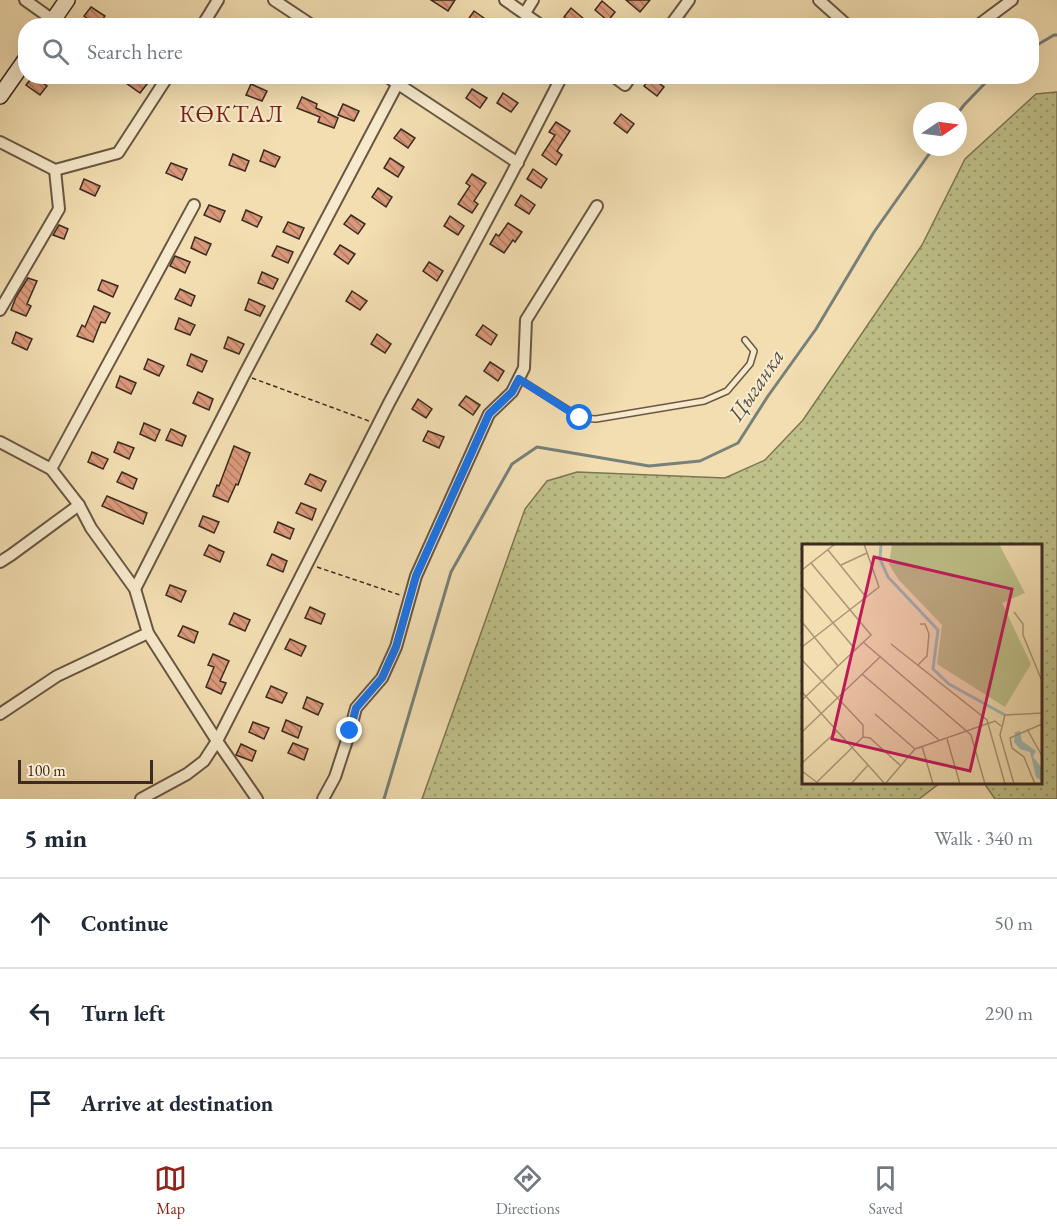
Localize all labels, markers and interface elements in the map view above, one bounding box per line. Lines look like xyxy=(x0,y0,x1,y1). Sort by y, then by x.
search box xyxy=(18,18,1039,84)
icon: search xyxy=(39,35,72,68)
text: Search here xyxy=(87,37,182,66)
district label: КӨКТАЛ xyxy=(179,98,285,129)
north arrow xyxy=(913,102,967,156)
water label: Цыганка xyxy=(721,343,791,427)
route start xyxy=(566,404,592,430)
inset map xyxy=(802,544,1042,784)
route end xyxy=(336,717,362,743)
scale bar xyxy=(18,757,153,784)
text: 100 m xyxy=(27,760,66,781)
text: 5 min xyxy=(24,821,87,855)
text: Walk · 340 m xyxy=(934,825,1033,851)
icon: ahead xyxy=(24,907,57,940)
text: Continue xyxy=(81,909,168,938)
text: 50 m xyxy=(994,910,1033,936)
icon: left xyxy=(24,997,57,1030)
text: Turn left xyxy=(81,999,165,1028)
text: 290 m xyxy=(985,1000,1033,1026)
icon: arrive xyxy=(24,1087,57,1120)
text: Arrive at destination xyxy=(81,1089,273,1118)
tab: Map xyxy=(154,1162,187,1219)
tab: Directions xyxy=(496,1162,560,1219)
tab: Saved xyxy=(868,1162,903,1219)

